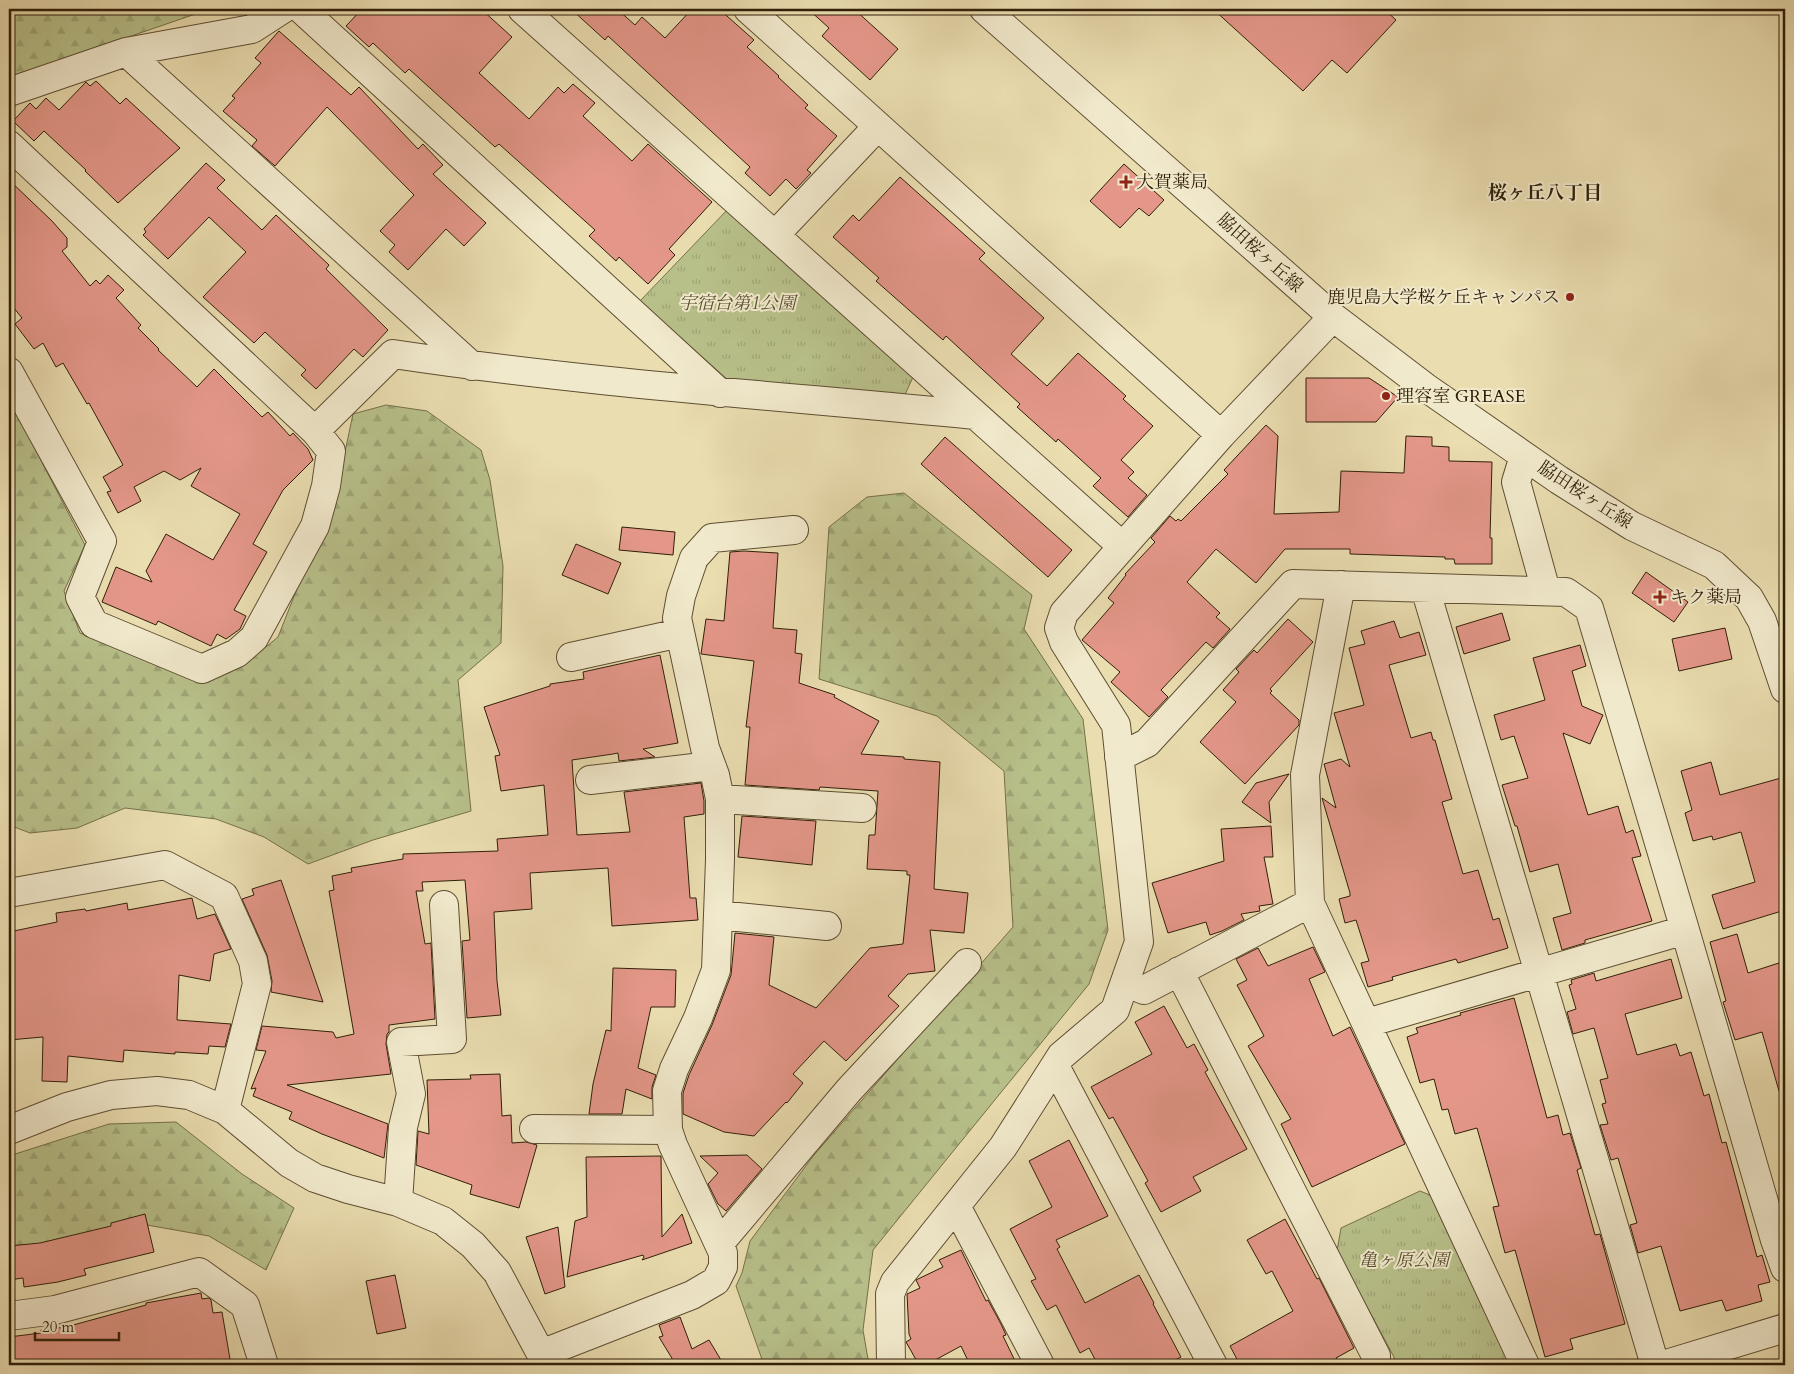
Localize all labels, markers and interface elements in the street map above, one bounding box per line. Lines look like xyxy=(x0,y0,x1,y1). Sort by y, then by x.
place label: 大賀薬局 xyxy=(1136,170,1208,195)
marker: 大賀薬局 xyxy=(1120,176,1132,188)
district label: 桜ヶ丘八丁目 xyxy=(1488,180,1602,206)
street label: 脇田桜ヶ丘線 xyxy=(1212,208,1308,298)
place label: 鹿児島大学桜ケ丘キャンパス xyxy=(1327,285,1560,310)
park label: 宇宿台第1公園 xyxy=(678,291,799,316)
marker: 鹿児島大学桜ケ丘キャンパス xyxy=(1564,291,1576,303)
place label: 理容室 GREASE xyxy=(1396,384,1526,409)
marker: 理容室 GREASE xyxy=(1380,390,1392,402)
street label: 脇田桜ヶ丘線 xyxy=(1533,455,1637,535)
place label: キク薬局 xyxy=(1670,585,1742,610)
marker: キク薬局 xyxy=(1654,591,1666,603)
park label: 亀ヶ原公園 xyxy=(1359,1248,1452,1273)
scale bar xyxy=(35,1309,119,1341)
text: 20 m xyxy=(42,1317,74,1337)

